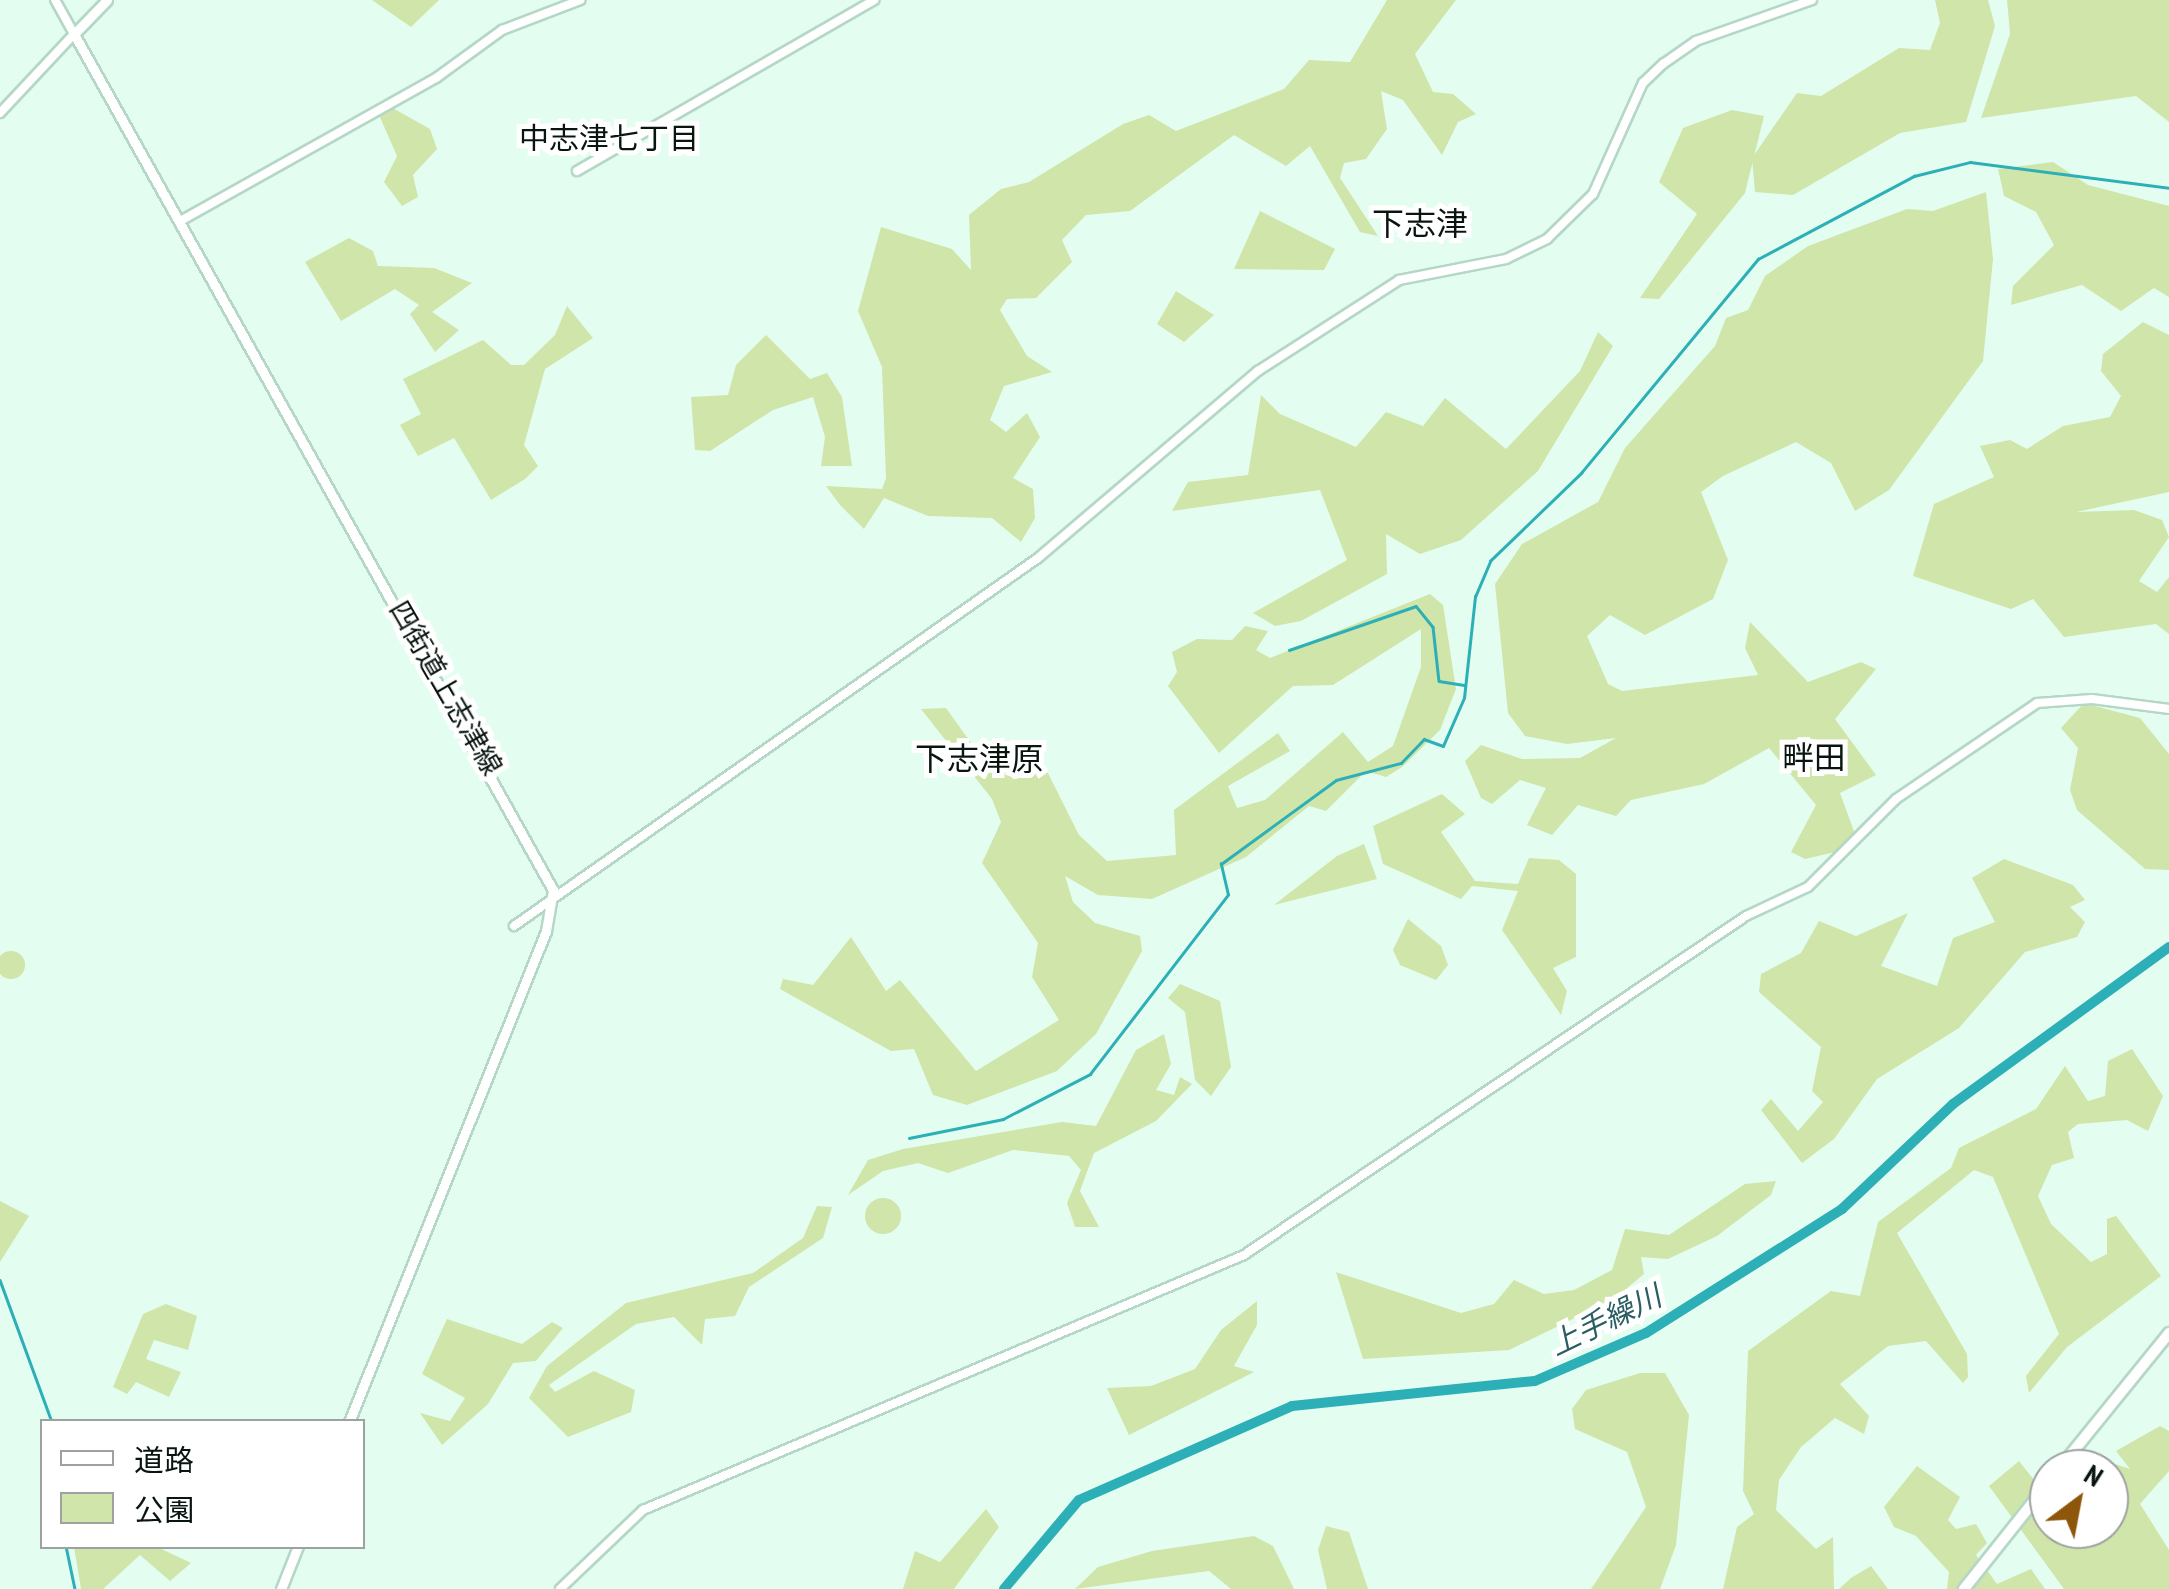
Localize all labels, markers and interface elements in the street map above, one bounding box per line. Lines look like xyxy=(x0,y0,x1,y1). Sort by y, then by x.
district label: 中志津七丁目 xyxy=(519,120,699,156)
district label: 下志津 xyxy=(1372,204,1468,242)
street label: 四街道上志津線 xyxy=(382,595,510,781)
district label: 畔田 xyxy=(1782,738,1846,776)
district label: 下志津原 xyxy=(915,739,1043,777)
water label: 上手繰川 xyxy=(1543,1278,1667,1362)
legend xyxy=(40,1419,365,1549)
text: 道路 xyxy=(134,1440,194,1479)
north arrow xyxy=(2029,1449,2129,1549)
text: N xyxy=(2078,1455,2110,1495)
text: 公園 xyxy=(134,1490,194,1529)

